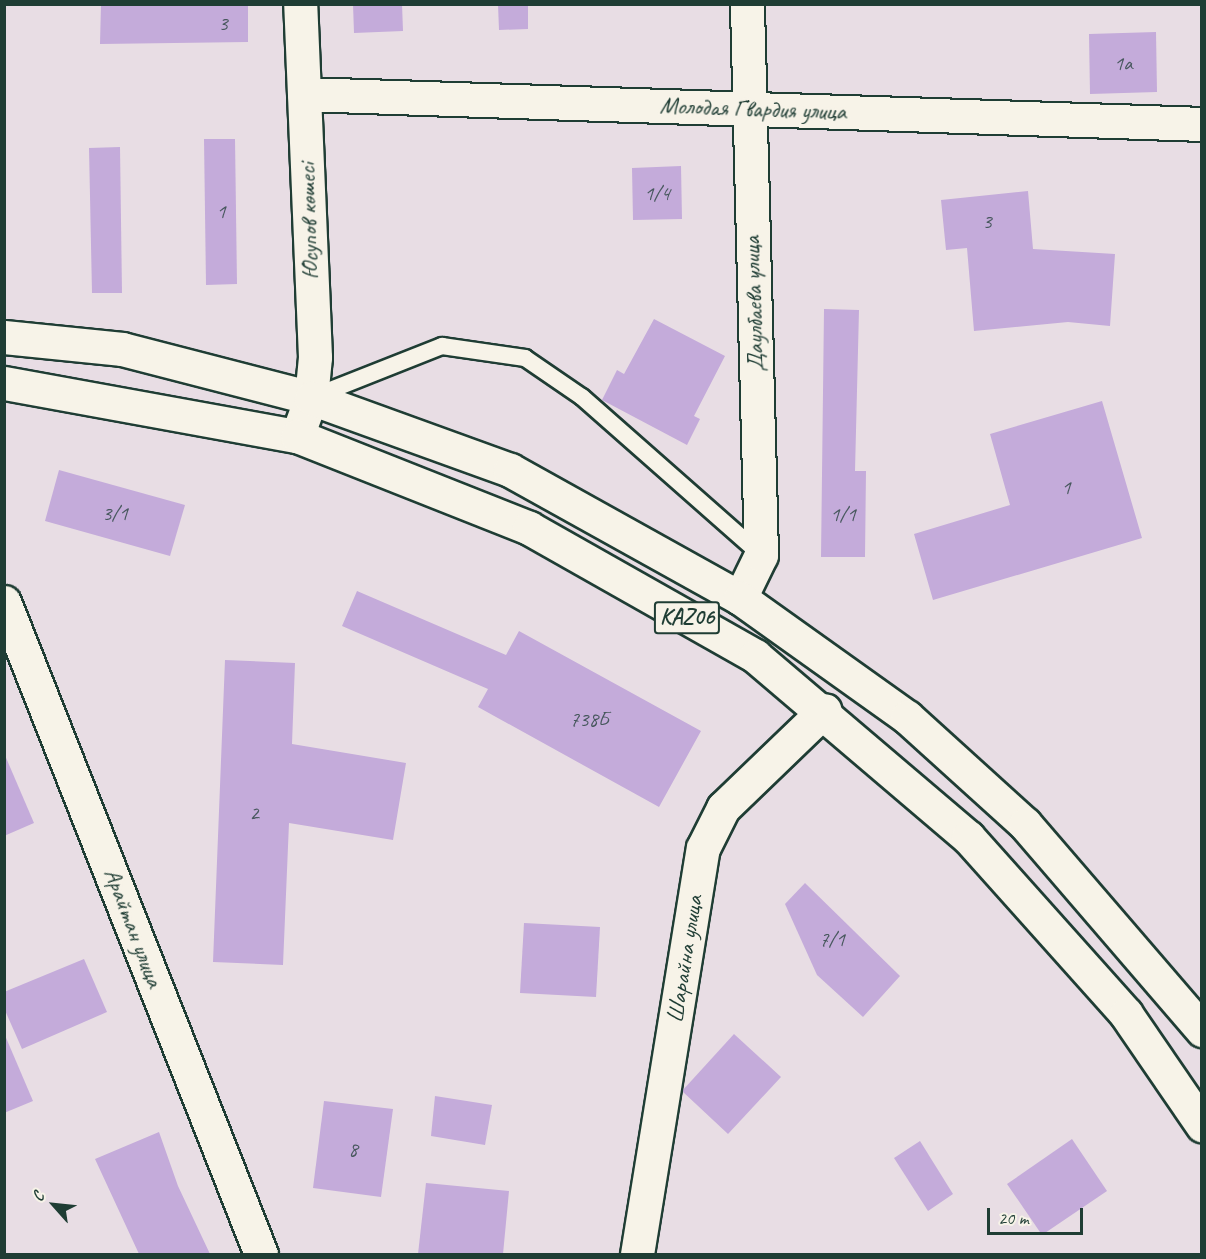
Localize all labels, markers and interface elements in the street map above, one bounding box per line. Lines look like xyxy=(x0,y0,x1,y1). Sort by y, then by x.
house number: 3 xyxy=(218,10,228,36)
house number: 1а xyxy=(1114,50,1132,76)
street label: Молодая Гвардия улица xyxy=(658,91,848,127)
street label: Юсупов көшесі xyxy=(293,162,325,280)
house number: 1/4 xyxy=(644,180,670,206)
house number: 1 xyxy=(216,198,226,224)
house number: 3 xyxy=(982,208,992,234)
street label: Даулбаева улица xyxy=(737,235,771,373)
house number: 1 xyxy=(1061,474,1071,500)
house number: 3/1 xyxy=(102,500,128,526)
house number: 1/1 xyxy=(830,501,856,527)
road number: KАZ06 xyxy=(652,599,722,637)
house number: 738Б xyxy=(569,706,609,732)
house number: 2 xyxy=(249,800,259,826)
street label: Арайтан улица xyxy=(97,864,169,992)
street label: Шарайна улица xyxy=(661,892,709,1026)
house number: 7/1 xyxy=(819,926,845,952)
house number: 8 xyxy=(348,1136,358,1162)
north arrow xyxy=(24,1175,84,1235)
text: С xyxy=(27,1189,49,1205)
scale bar xyxy=(990,1196,1086,1234)
text: 20 m xyxy=(998,1207,1029,1229)

